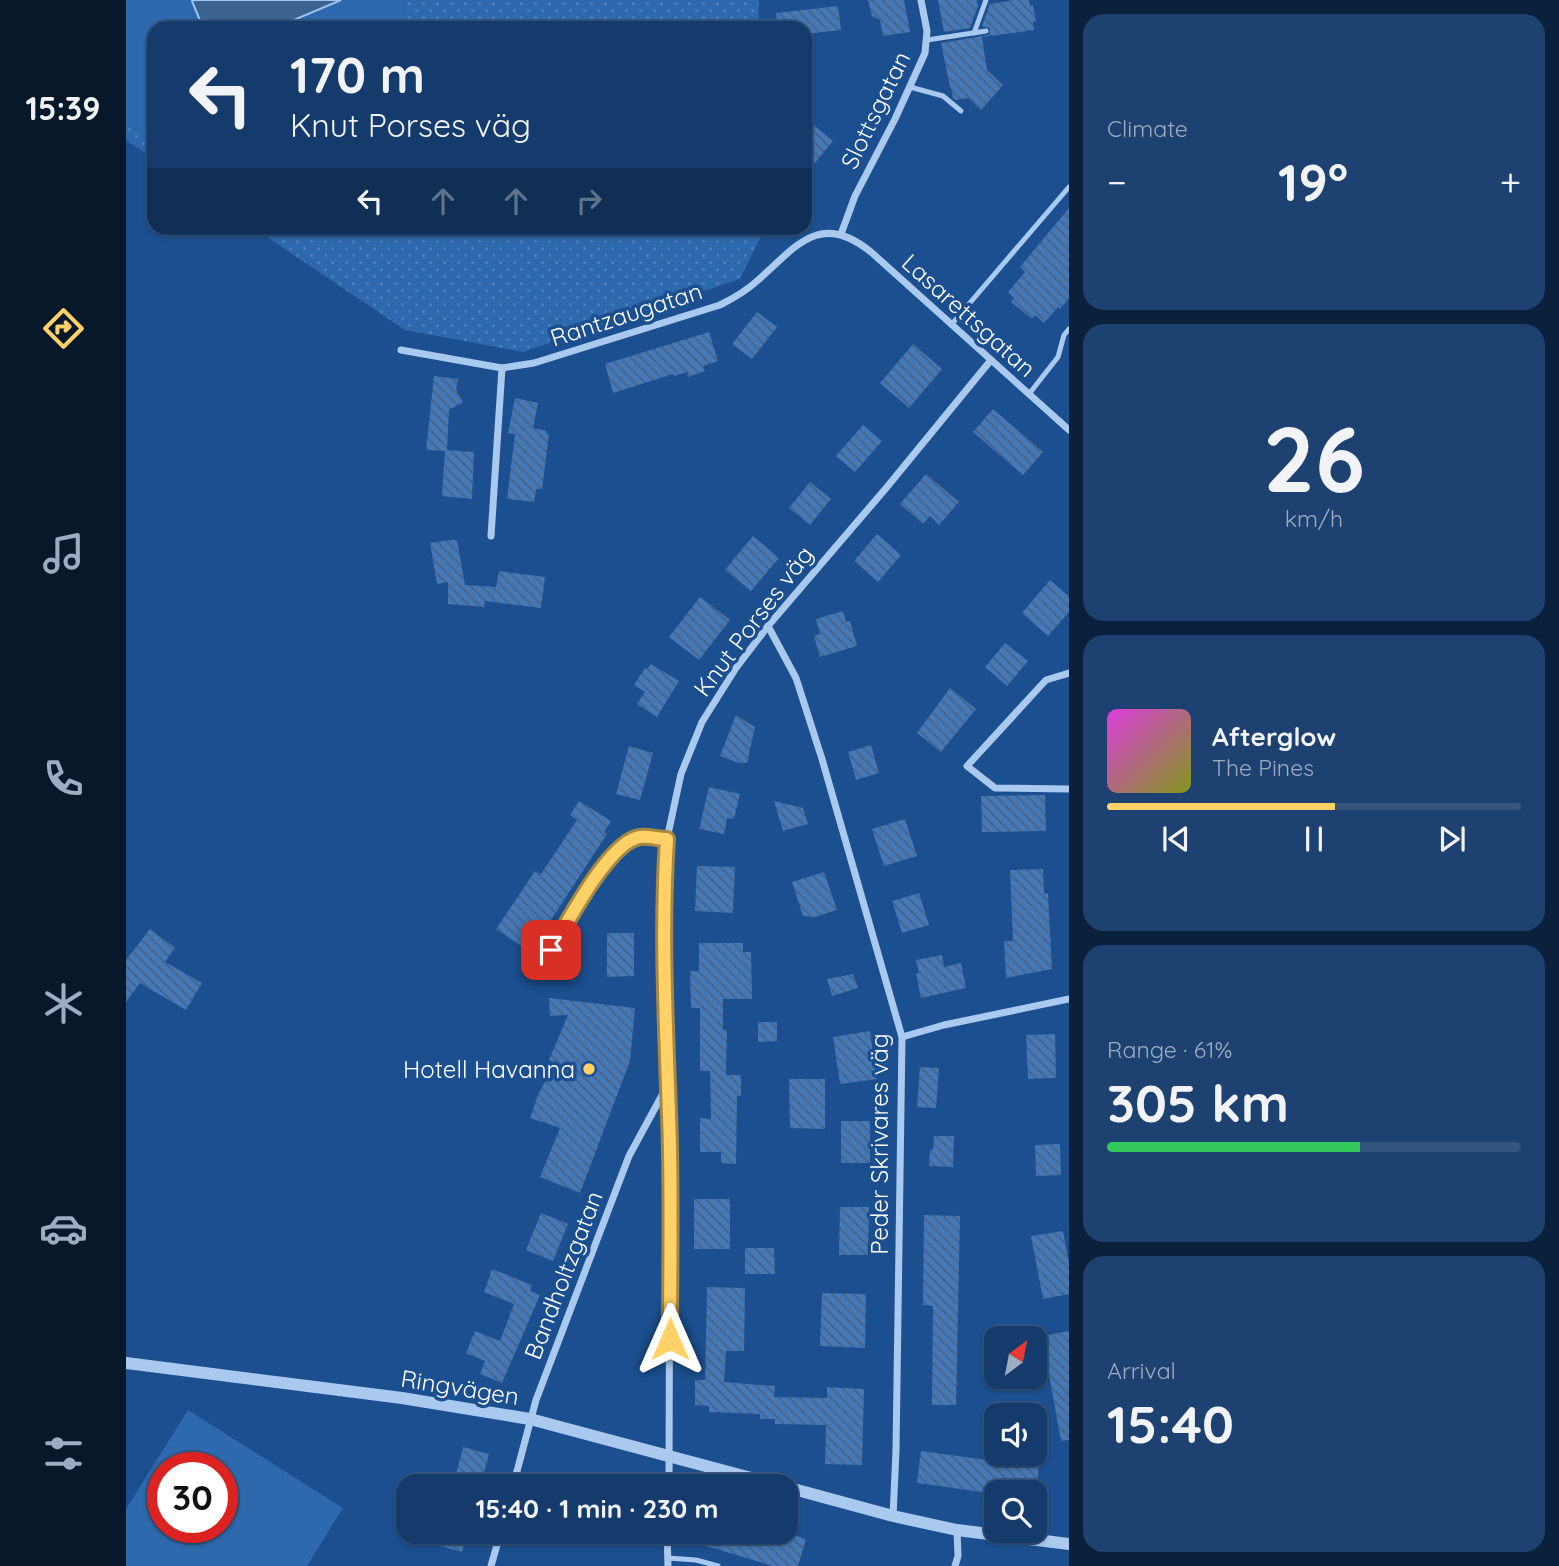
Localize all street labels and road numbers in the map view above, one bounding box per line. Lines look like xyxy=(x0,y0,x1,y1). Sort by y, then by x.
street label: Slottsgatan xyxy=(834,46,916,174)
street label: Lasarettsgatan xyxy=(896,247,1042,383)
street label: Rantzaugatan xyxy=(546,275,706,353)
street label: Knut Porses väg xyxy=(687,540,819,702)
street label: Peder Skrivares väg xyxy=(864,1033,894,1255)
street label: Bandholtzgatan xyxy=(517,1187,609,1363)
street label: Ringvägen xyxy=(399,1363,521,1411)

